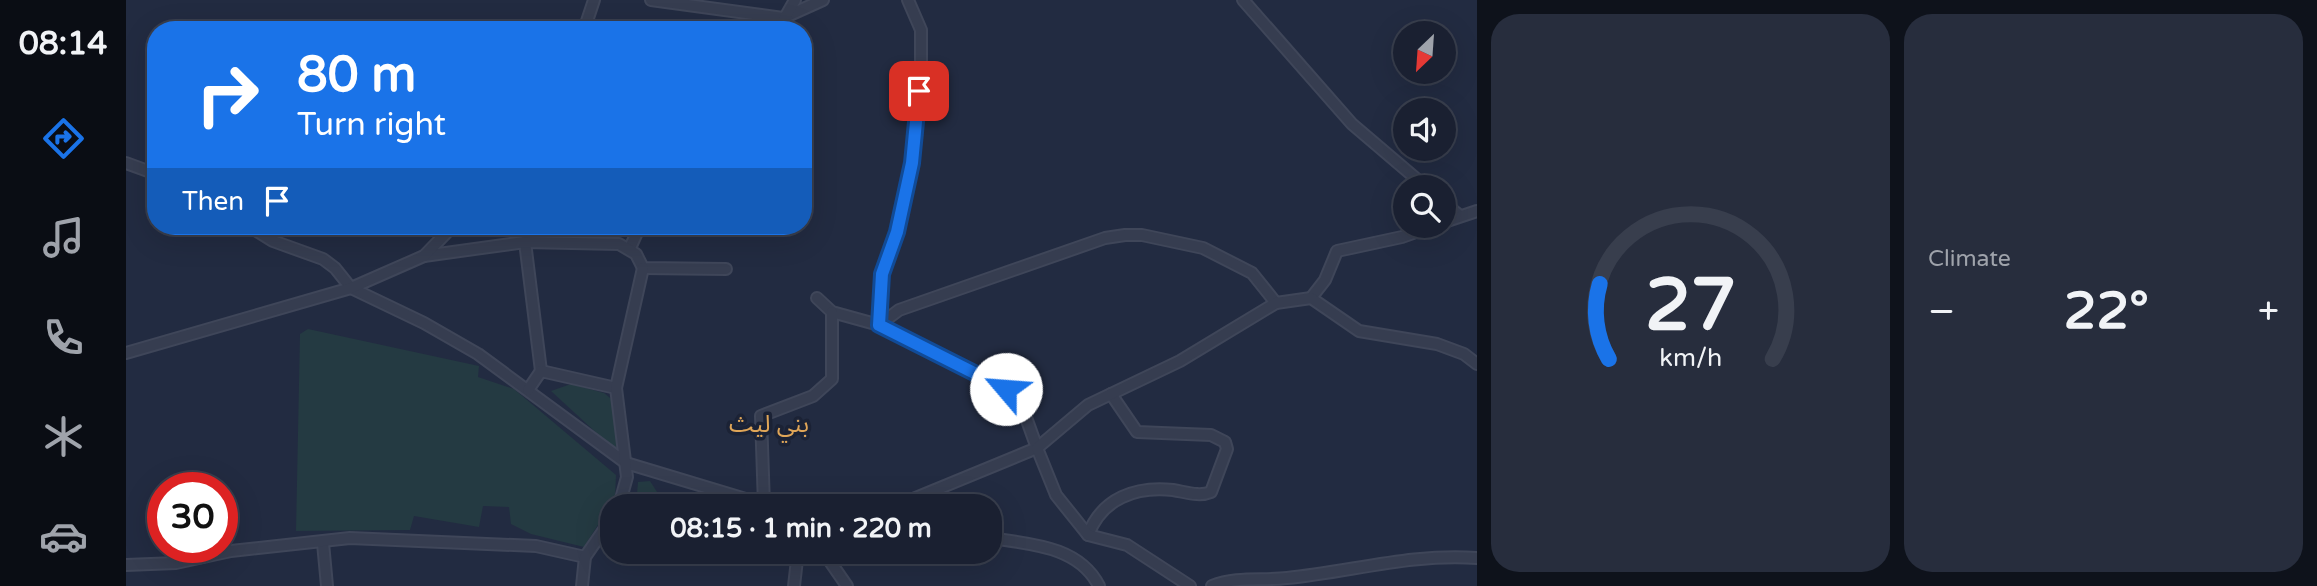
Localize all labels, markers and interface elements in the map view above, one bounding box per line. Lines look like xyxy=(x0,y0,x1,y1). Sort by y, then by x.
north arrow xyxy=(1393,21,1456,84)
map controls xyxy=(1393,21,1456,238)
text: 08:14 xyxy=(19,25,107,63)
text: 80 m xyxy=(297,46,416,105)
icon: right xyxy=(182,49,273,140)
pin xyxy=(889,61,949,121)
icon: arrive xyxy=(900,72,938,110)
button: sound xyxy=(1393,98,1456,161)
text: Turn right xyxy=(297,106,446,144)
icon: directions xyxy=(39,114,88,163)
button: search xyxy=(1393,175,1456,238)
icon: arrive xyxy=(258,182,296,220)
text: Then xyxy=(182,186,244,217)
icon: music xyxy=(39,213,88,262)
text: Climate xyxy=(1928,245,2011,273)
text: 27 xyxy=(1645,262,1736,350)
text: 22° xyxy=(2064,280,2149,343)
text: − xyxy=(1928,289,1955,335)
text: + xyxy=(2258,289,2279,335)
icon: phone xyxy=(39,313,88,362)
text: km/h xyxy=(1659,343,1722,373)
position arrow xyxy=(969,352,1043,426)
district label: بني ليث xyxy=(729,410,809,443)
icon: climate xyxy=(39,412,88,461)
speed limit sign: 30 xyxy=(147,472,238,563)
icon: car xyxy=(39,512,88,561)
text: 08:15 · 1 min · 220 m xyxy=(670,513,932,544)

